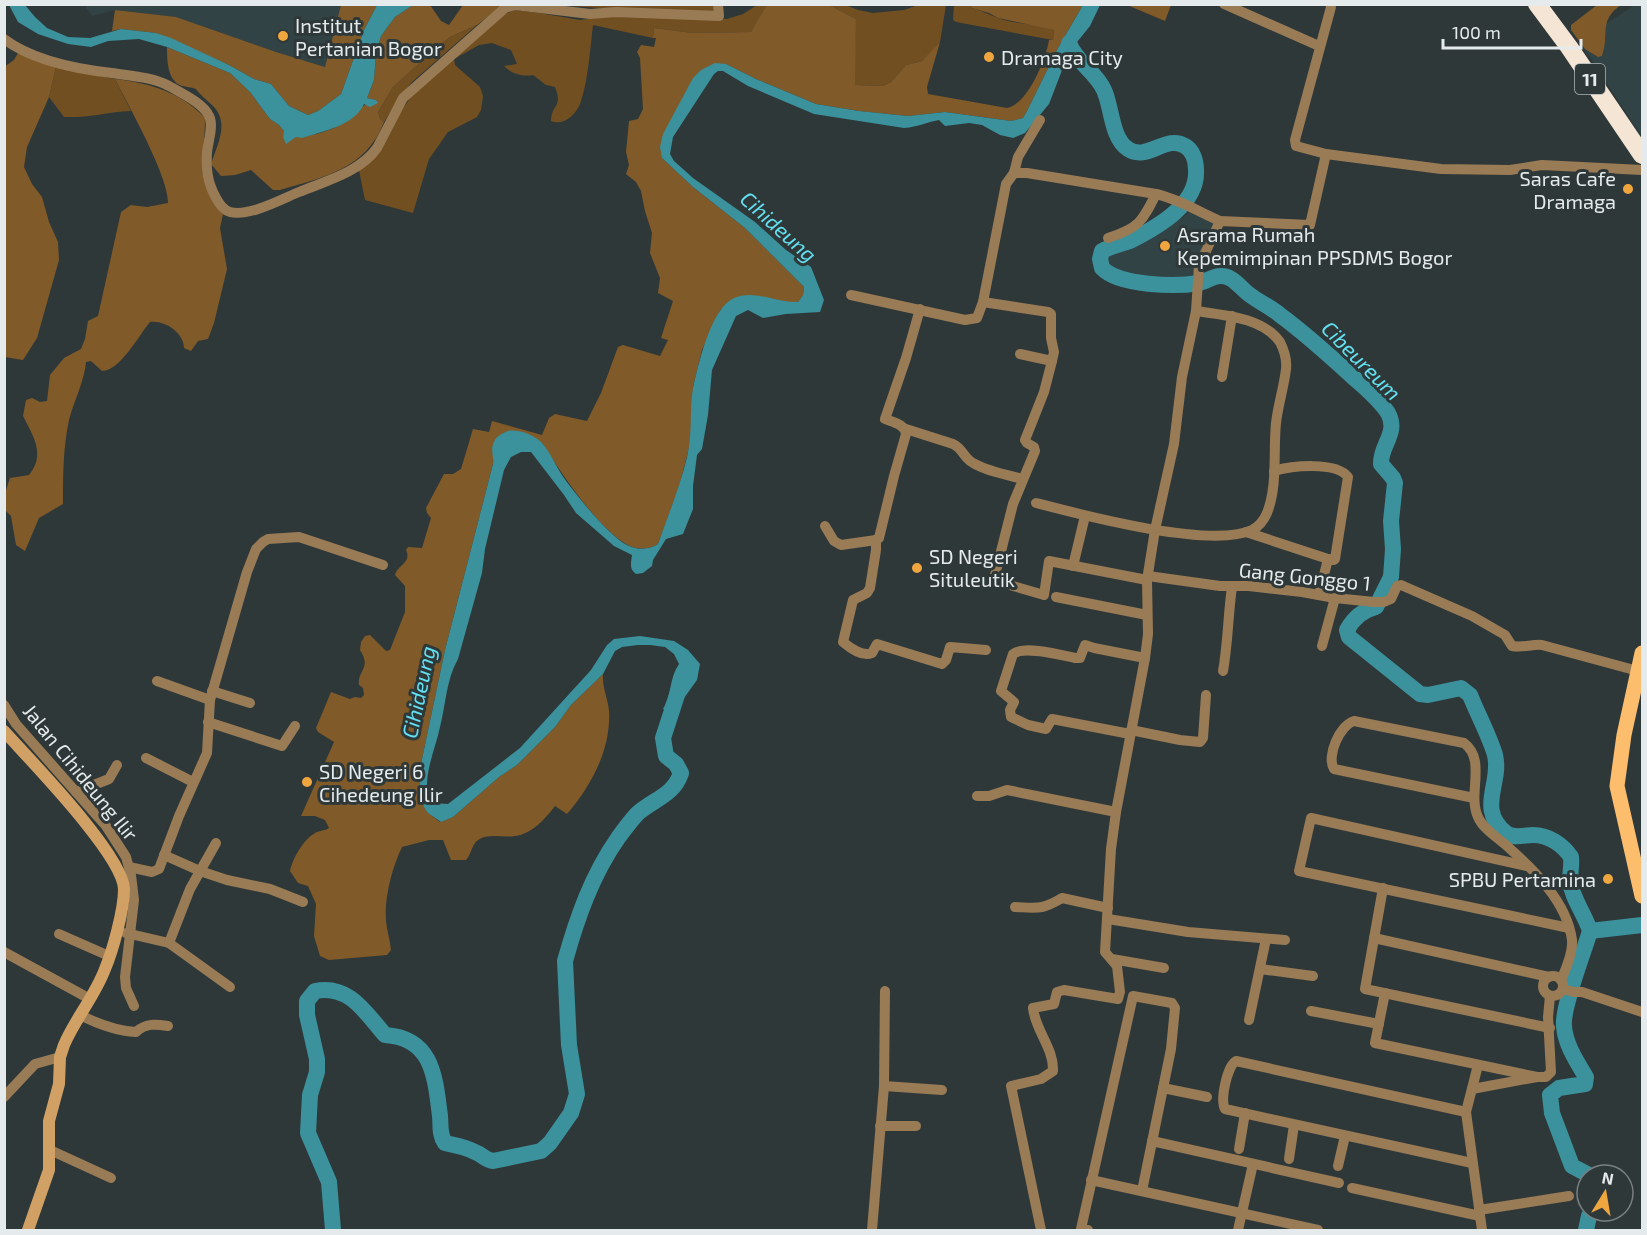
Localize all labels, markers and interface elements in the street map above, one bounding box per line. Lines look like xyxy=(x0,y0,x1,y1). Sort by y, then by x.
scale bar xyxy=(1443,12,1581,50)
place label: Institut Pertanian Bogor xyxy=(295,13,442,60)
text: 100 m xyxy=(1452,21,1501,43)
marker: Institut Pertanian Bogor xyxy=(276,29,290,43)
place label: Dramaga City xyxy=(1001,45,1123,69)
marker: Dramaga City xyxy=(982,50,996,64)
road number: 11 xyxy=(1575,64,1605,94)
place label: Saras Cafe Dramaga xyxy=(1520,166,1616,213)
marker: Saras Cafe Dramaga xyxy=(1621,182,1635,196)
water label: Cihideung xyxy=(736,185,822,267)
place label: Asrama Rumah Kepemimpinan PPSDMS Bogor xyxy=(1177,222,1452,269)
marker: Asrama Rumah Kepemimpinan PPSDMS Bogor xyxy=(1158,239,1172,253)
water label: Cibeureum xyxy=(1317,315,1407,405)
place label: SD Negeri Situleutik xyxy=(929,544,1018,591)
street label: Gang Gonggo 1 xyxy=(1238,557,1372,595)
marker: SD Negeri Situleutik xyxy=(910,561,924,575)
water label: Cihideung xyxy=(396,644,440,740)
street label: Jalan Cihideung Ilir xyxy=(19,699,143,845)
place label: SD Negeri 6 Cihedeung Ilir xyxy=(319,759,443,806)
marker: SD Negeri 6 Cihedeung Ilir xyxy=(300,775,314,789)
place label: SPBU Pertamina xyxy=(1449,867,1596,891)
marker: SPBU Pertamina xyxy=(1601,872,1615,886)
north arrow xyxy=(1575,1163,1635,1223)
text: N xyxy=(1600,1167,1615,1188)

